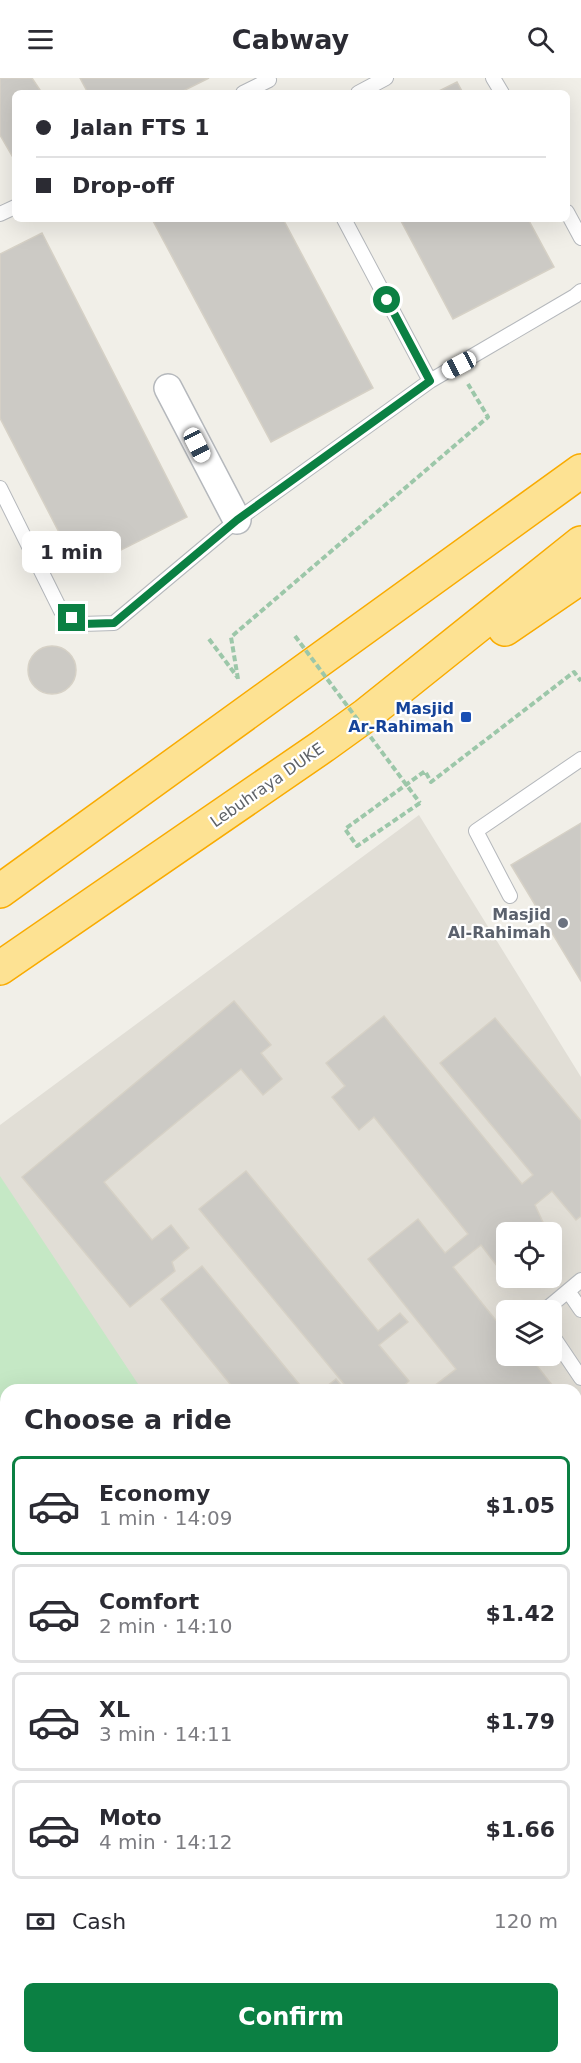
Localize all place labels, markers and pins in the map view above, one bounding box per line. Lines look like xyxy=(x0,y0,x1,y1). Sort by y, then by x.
place label: Masjid Ar-Rahimah xyxy=(348,699,454,736)
marker: Masjid Ar-Rahimah xyxy=(459,710,473,724)
place label: Masjid Al-Rahimah xyxy=(448,905,551,942)
marker: Masjid Al-Rahimah xyxy=(556,916,570,930)

